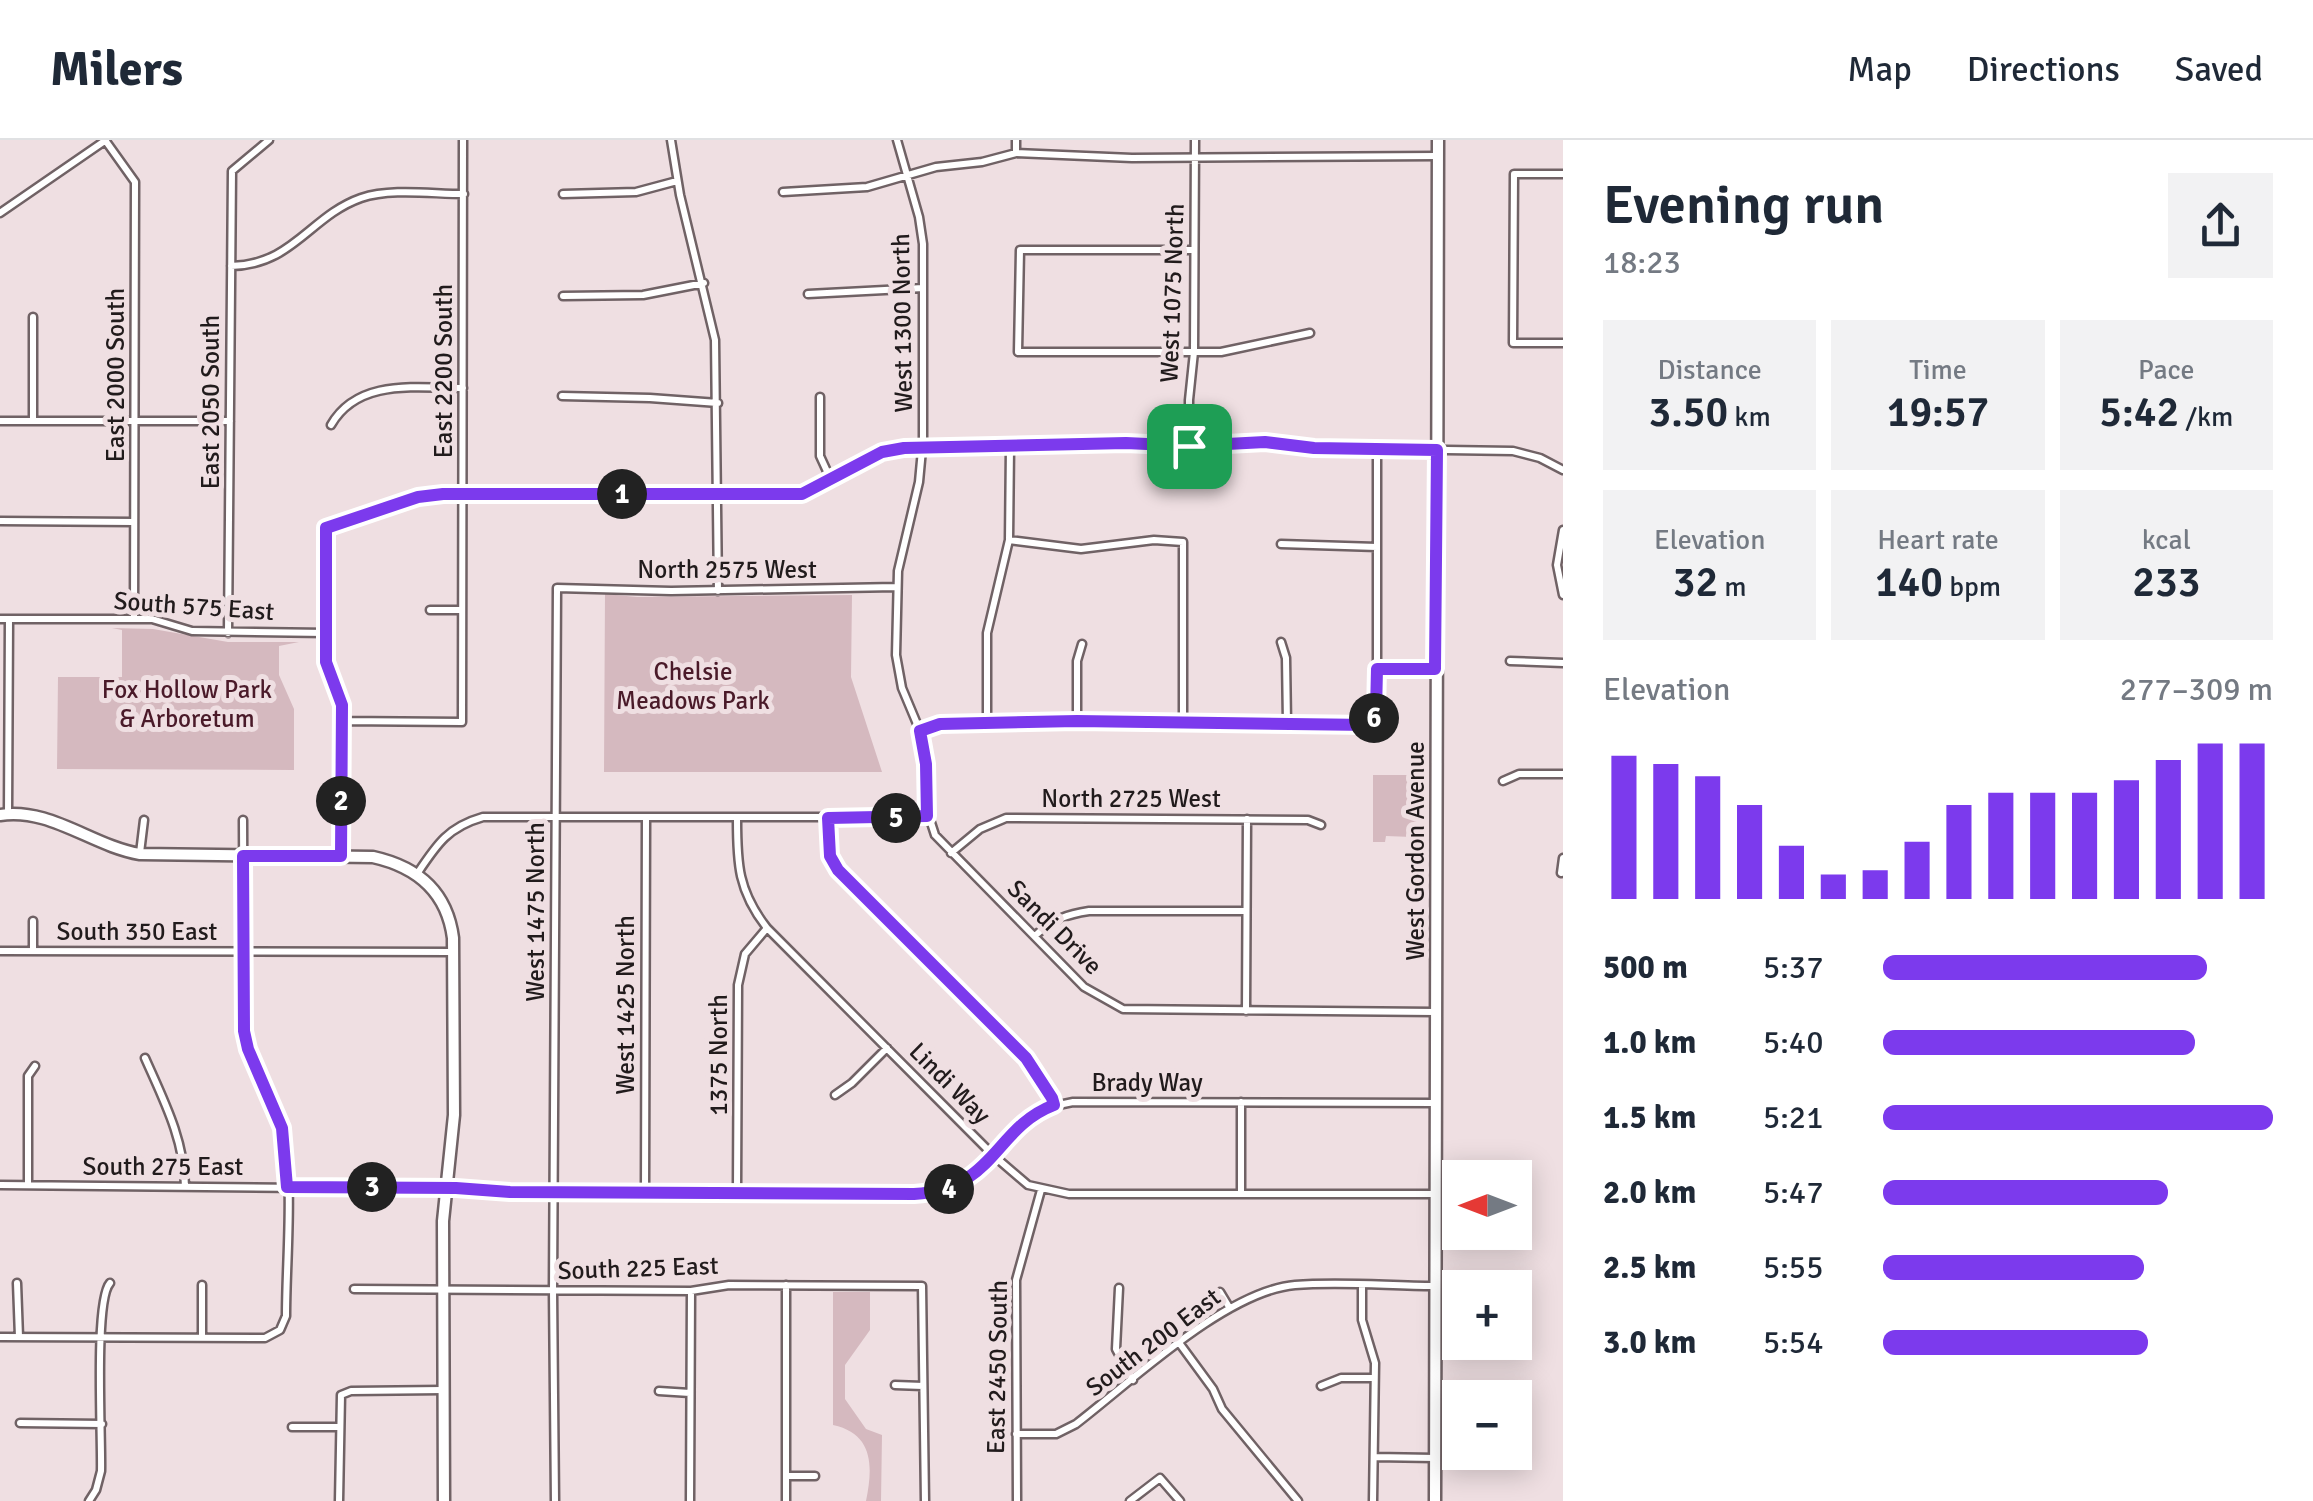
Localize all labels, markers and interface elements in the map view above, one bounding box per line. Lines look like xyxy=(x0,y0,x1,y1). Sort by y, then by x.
text: Milers xyxy=(50,40,183,99)
text: Map xyxy=(1847,48,1912,91)
text: Directions xyxy=(1967,48,2120,91)
text: Saved xyxy=(2175,48,2263,91)
text: Evening run xyxy=(1603,171,1884,239)
button: share xyxy=(2168,173,2273,278)
street label: West 1075 North xyxy=(1153,203,1191,383)
street label: West 1300 North xyxy=(885,233,919,413)
text: 18:23 xyxy=(1603,243,1681,282)
street label: East 2200 South xyxy=(428,284,459,458)
street label: East 2000 South xyxy=(100,288,131,462)
street label: East 2050 South xyxy=(195,315,226,489)
text: Distance xyxy=(1658,353,1762,387)
text: Time xyxy=(1909,353,1967,387)
text: Pace xyxy=(2138,353,2195,387)
text: 3.50 xyxy=(1649,387,1728,438)
text: 19:57 xyxy=(1887,387,1989,438)
text: 5:42 xyxy=(2099,387,2179,438)
text: km xyxy=(1728,400,1771,434)
text: /km xyxy=(2179,400,2233,434)
pin xyxy=(1147,404,1232,489)
icon: arrive xyxy=(1162,419,1217,474)
pin: 1 xyxy=(597,469,647,519)
text: 1 xyxy=(614,477,630,511)
text: Elevation xyxy=(1654,523,1765,557)
text: Heart rate xyxy=(1877,523,1999,557)
text: kcal xyxy=(2142,523,2191,557)
street label: North 2575 West xyxy=(637,554,817,585)
text: 32 xyxy=(1673,557,1718,608)
text: 140 xyxy=(1875,557,1943,608)
text: 233 xyxy=(2132,557,2200,608)
text: m xyxy=(1718,570,1747,604)
text: bpm xyxy=(1943,570,2001,604)
street label: South 575 East xyxy=(113,585,276,627)
park label: Chelsie Meadows Park xyxy=(616,656,770,716)
text: Elevation xyxy=(1603,670,1730,709)
text: 277–309 m xyxy=(2120,670,2273,709)
park label: Fox Hollow Park & Arboretum xyxy=(102,674,273,734)
pin: 6 xyxy=(1349,693,1399,743)
text: 6 xyxy=(1366,701,1382,735)
street label: West Gordon Avenue xyxy=(1400,741,1431,961)
pin: 2 xyxy=(316,776,366,826)
street label: North 2725 West xyxy=(1041,783,1221,814)
text: 2 xyxy=(333,784,349,818)
pin: 5 xyxy=(871,793,921,843)
text: 5 xyxy=(888,801,904,835)
street label: West 1475 North xyxy=(520,822,551,1002)
street label: Sandi Drive xyxy=(1001,873,1109,981)
street label: West 1425 North xyxy=(610,915,641,1095)
street label: South 350 East xyxy=(57,916,218,947)
text: 500 m xyxy=(1603,948,1688,987)
text: 5:37 xyxy=(1763,948,1823,987)
street label: 1375 North xyxy=(703,994,734,1116)
text: 1.0 km xyxy=(1603,1023,1696,1062)
text: 5:40 xyxy=(1763,1023,1823,1062)
street label: Lindi Way xyxy=(903,1036,998,1131)
street label: Brady Way xyxy=(1091,1067,1203,1098)
text: 1.5 km xyxy=(1603,1098,1696,1137)
text: 5:21 xyxy=(1763,1098,1823,1137)
street label: South 275 East xyxy=(83,1151,244,1182)
north arrow xyxy=(1442,1160,1532,1250)
map controls xyxy=(1442,1160,1532,1470)
pin: 3 xyxy=(347,1162,397,1212)
pin: 4 xyxy=(924,1164,974,1214)
text: 3 xyxy=(364,1170,380,1204)
text: 4 xyxy=(941,1172,957,1206)
text: 2.0 km xyxy=(1603,1173,1696,1212)
text: 5:47 xyxy=(1763,1173,1823,1212)
text: 2.5 km xyxy=(1603,1248,1696,1287)
text: 5:55 xyxy=(1763,1248,1823,1287)
street label: South 225 East xyxy=(557,1250,719,1286)
button: + xyxy=(1442,1270,1532,1360)
street label: East 2450 South xyxy=(980,1280,1014,1454)
street label: South 200 East xyxy=(1079,1281,1227,1403)
text: 3.0 km xyxy=(1603,1323,1696,1362)
text: 5:54 xyxy=(1763,1323,1823,1362)
button: − xyxy=(1442,1380,1532,1470)

